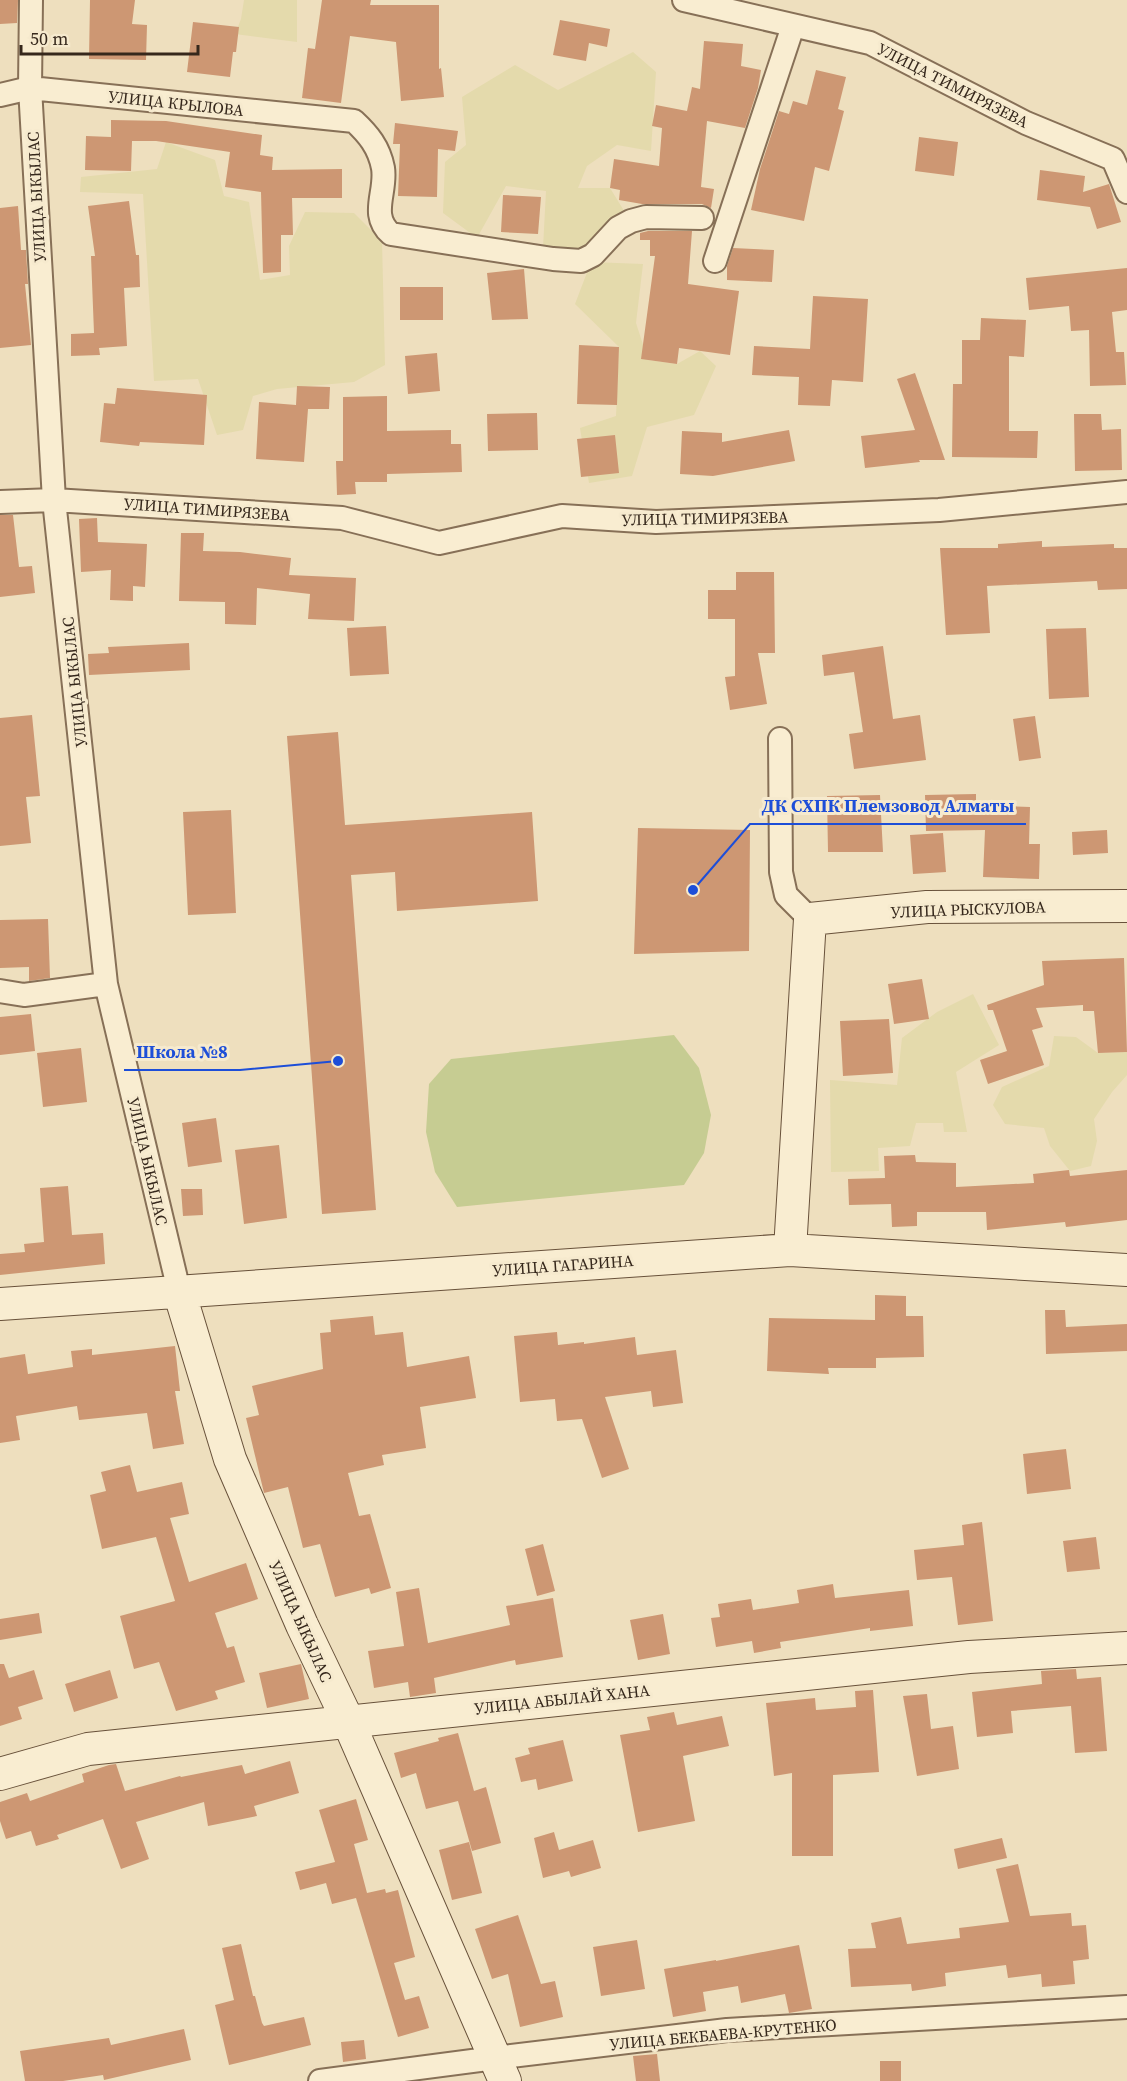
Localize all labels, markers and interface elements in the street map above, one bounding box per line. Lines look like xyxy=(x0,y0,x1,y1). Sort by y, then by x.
scale bar xyxy=(21,18,198,56)
text: 50 m xyxy=(30,26,68,51)
street label: УЛИЦА ТИМИРЯЗЕВА xyxy=(874,37,1033,133)
street label: УЛИЦА КРЫЛОВА xyxy=(107,85,245,121)
street label: УЛИЦА ЫКЫЛАС xyxy=(22,131,50,263)
street label: УЛИЦА ТИМИРЯЗЕВА xyxy=(123,492,291,526)
street label: УЛИЦА ТИМИРЯЗЕВА xyxy=(621,506,789,530)
street label: УЛИЦА ЫКЫЛАС xyxy=(56,616,92,748)
callout: ДК СХПК Племзовод Алматы xyxy=(750,788,1026,824)
text: ДК СХПК Племзовод Алматы xyxy=(762,793,1015,818)
street label: УЛИЦА РЫСКУЛОВА xyxy=(890,895,1046,923)
callout: Школа №8 xyxy=(124,1034,240,1070)
text: Школа №8 xyxy=(136,1039,228,1064)
street label: УЛИЦА ЫКЫЛАС xyxy=(123,1095,173,1227)
street label: УЛИЦА ГАГАРИНА xyxy=(492,1249,635,1281)
street label: УЛИЦА ЫКЫЛАС xyxy=(264,1557,338,1685)
street label: УЛИЦА АБЫЛАЙ ХАНА xyxy=(473,1679,651,1719)
street label: УЛИЦА БЕКБАЕВА-КРУТЕНКО xyxy=(609,2013,837,2055)

